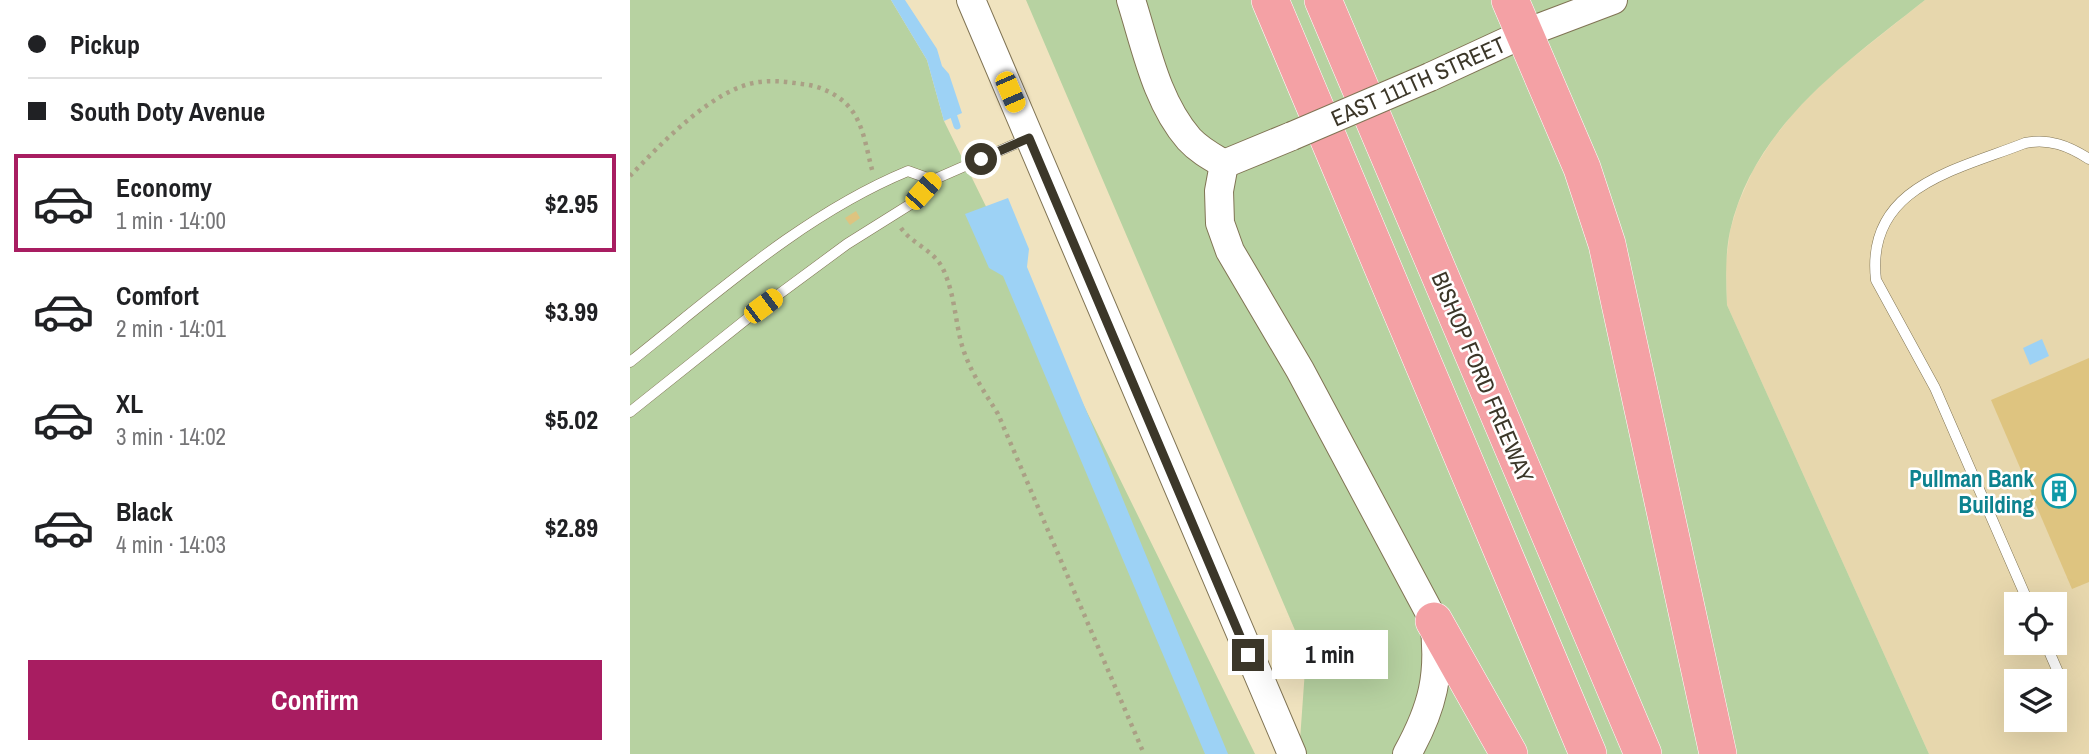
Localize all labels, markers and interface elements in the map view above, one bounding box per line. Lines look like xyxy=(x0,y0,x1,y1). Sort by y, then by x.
text: Pickup xyxy=(70,27,140,62)
street label: EAST 111TH STREET xyxy=(1326,28,1510,133)
car xyxy=(993,69,1028,115)
text: South Doty Avenue xyxy=(70,94,265,129)
route start xyxy=(965,143,997,175)
car xyxy=(902,168,945,214)
text: Economy xyxy=(116,170,212,205)
icon: car xyxy=(32,172,95,235)
text: $2.95 xyxy=(545,186,598,221)
text: 1 min · 14:00 xyxy=(116,205,226,236)
street label: BISHOP FORD FREEWAY xyxy=(1425,267,1542,487)
text: Comfort xyxy=(116,278,199,313)
icon: car xyxy=(32,280,95,343)
car xyxy=(740,285,787,327)
text: $3.99 xyxy=(545,294,598,329)
text: 2 min · 14:01 xyxy=(116,313,226,344)
text: XL xyxy=(116,386,143,421)
icon: car xyxy=(32,388,95,451)
text: $5.02 xyxy=(545,402,598,437)
text: 3 min · 14:02 xyxy=(116,421,226,452)
place label: Pullman Bank Building xyxy=(1909,463,2035,520)
building icon: Pullman Bank Building xyxy=(2040,472,2078,510)
text: Black xyxy=(116,494,173,529)
icon: car xyxy=(32,496,95,559)
text: $2.89 xyxy=(545,510,598,545)
text: 4 min · 14:03 xyxy=(116,529,226,560)
map controls xyxy=(2004,592,2067,732)
button: locate xyxy=(2004,592,2067,655)
callout: 1 min xyxy=(1272,630,1388,680)
route end xyxy=(1232,639,1264,671)
text: 1 min xyxy=(1305,639,1355,670)
button: Confirm xyxy=(28,660,602,740)
button: layers xyxy=(2004,669,2067,732)

